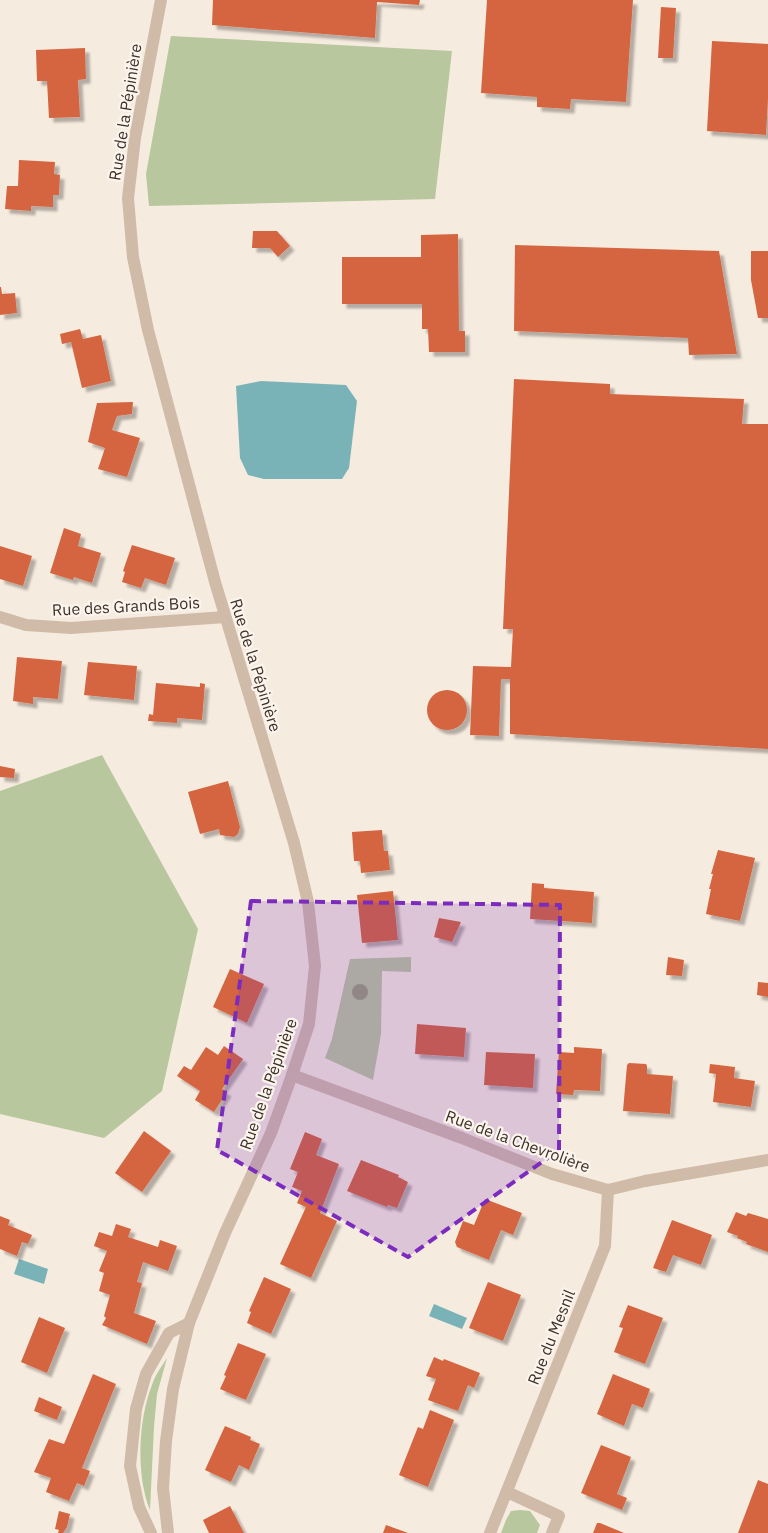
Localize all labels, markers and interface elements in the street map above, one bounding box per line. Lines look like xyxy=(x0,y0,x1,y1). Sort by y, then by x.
street label: Rue de la Pépinière xyxy=(104,42,146,182)
street label: Rue des Grands Bois xyxy=(52,592,200,620)
street label: Rue de la Pépinière xyxy=(226,596,286,734)
street label: Rue de la Pépinière xyxy=(235,1015,301,1152)
street label: Rue de la Chevrolière xyxy=(443,1106,593,1177)
street label: Rue du Mesnil xyxy=(523,1286,579,1388)

